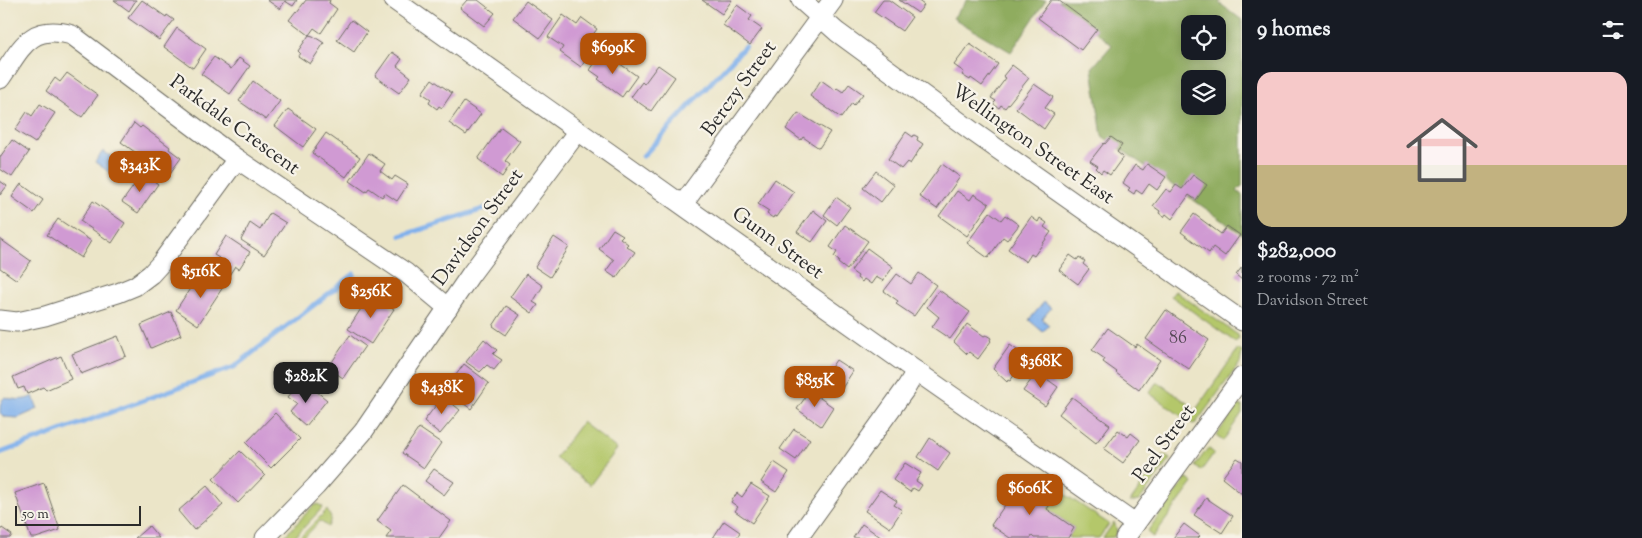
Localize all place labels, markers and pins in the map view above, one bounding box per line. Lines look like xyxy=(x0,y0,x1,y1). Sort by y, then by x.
pin: $699K xyxy=(578,32,648,75)
pin: $343K xyxy=(105,150,175,193)
pin: $516K xyxy=(166,256,236,299)
pin: $256K xyxy=(336,276,406,319)
pin: $368K xyxy=(1006,346,1076,389)
pin: $282K xyxy=(271,362,341,404)
pin: $855K xyxy=(780,366,850,408)
pin: $438K xyxy=(407,372,477,415)
pin: $606K xyxy=(995,474,1065,516)

